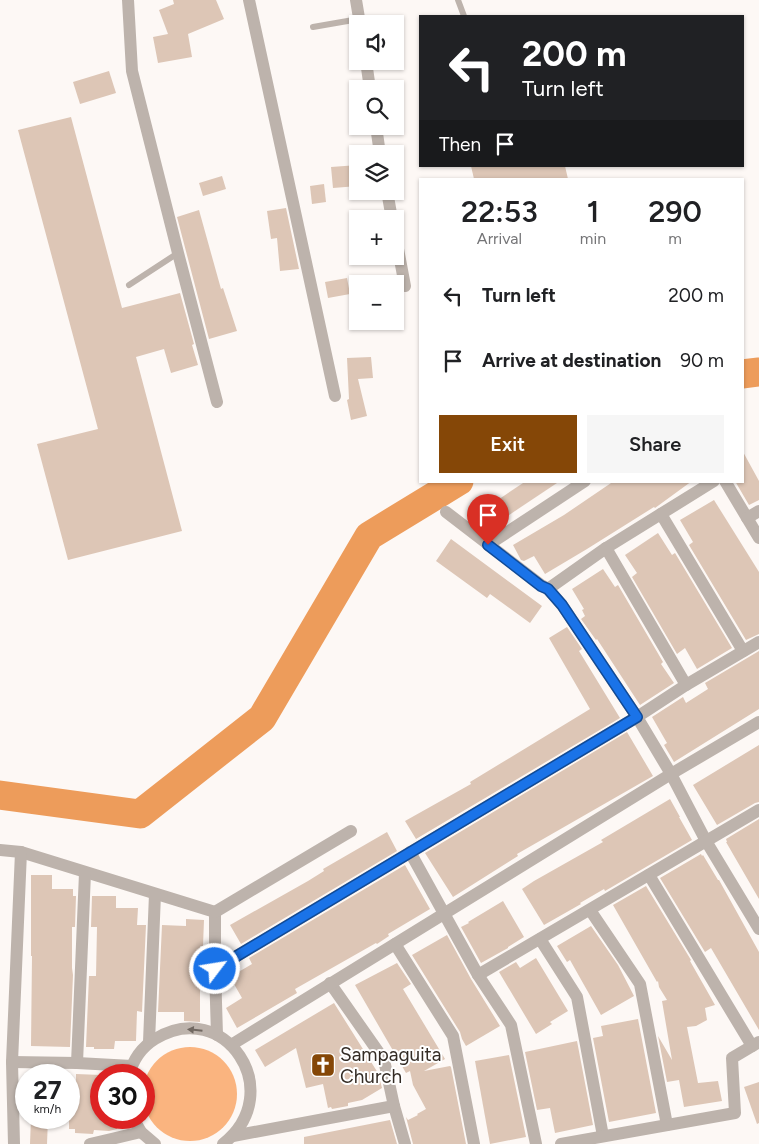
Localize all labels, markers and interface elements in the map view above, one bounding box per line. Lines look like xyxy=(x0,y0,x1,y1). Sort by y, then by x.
map controls xyxy=(349,15,404,330)
button: sound xyxy=(349,15,404,70)
text: 200 m xyxy=(522,33,626,75)
icon: left xyxy=(439,35,504,100)
text: Turn left xyxy=(522,75,604,102)
button: search xyxy=(349,80,404,135)
icon: arrive xyxy=(491,130,519,158)
text: Then xyxy=(439,133,481,156)
button: layers xyxy=(349,145,404,200)
text: 22:53 xyxy=(461,193,538,230)
text: 1 xyxy=(587,193,599,230)
text: 290 xyxy=(648,193,702,230)
button: + xyxy=(349,210,404,265)
text: Arrival xyxy=(477,229,522,248)
text: min xyxy=(580,229,606,248)
text: m xyxy=(668,229,682,248)
button: − xyxy=(349,275,404,330)
icon: left xyxy=(439,282,467,310)
text: Turn left xyxy=(482,284,556,307)
text: 200 m xyxy=(668,284,724,307)
icon: arrive xyxy=(439,347,467,375)
text: Arrive at destination xyxy=(482,349,661,372)
text: 90 m xyxy=(680,349,724,372)
button: Exit xyxy=(439,415,577,473)
button: Share xyxy=(587,415,724,473)
pin xyxy=(467,494,509,545)
icon: arrive xyxy=(474,501,502,529)
position arrow xyxy=(188,942,240,994)
one-way arrow xyxy=(187,1025,203,1033)
place label: Sampaguita Church xyxy=(340,1043,441,1088)
church icon: Sampaguita Church xyxy=(310,1052,336,1078)
speed limit sign: 30 xyxy=(90,1064,155,1129)
text: 27 xyxy=(33,1075,62,1105)
text: km/h xyxy=(34,1102,61,1116)

